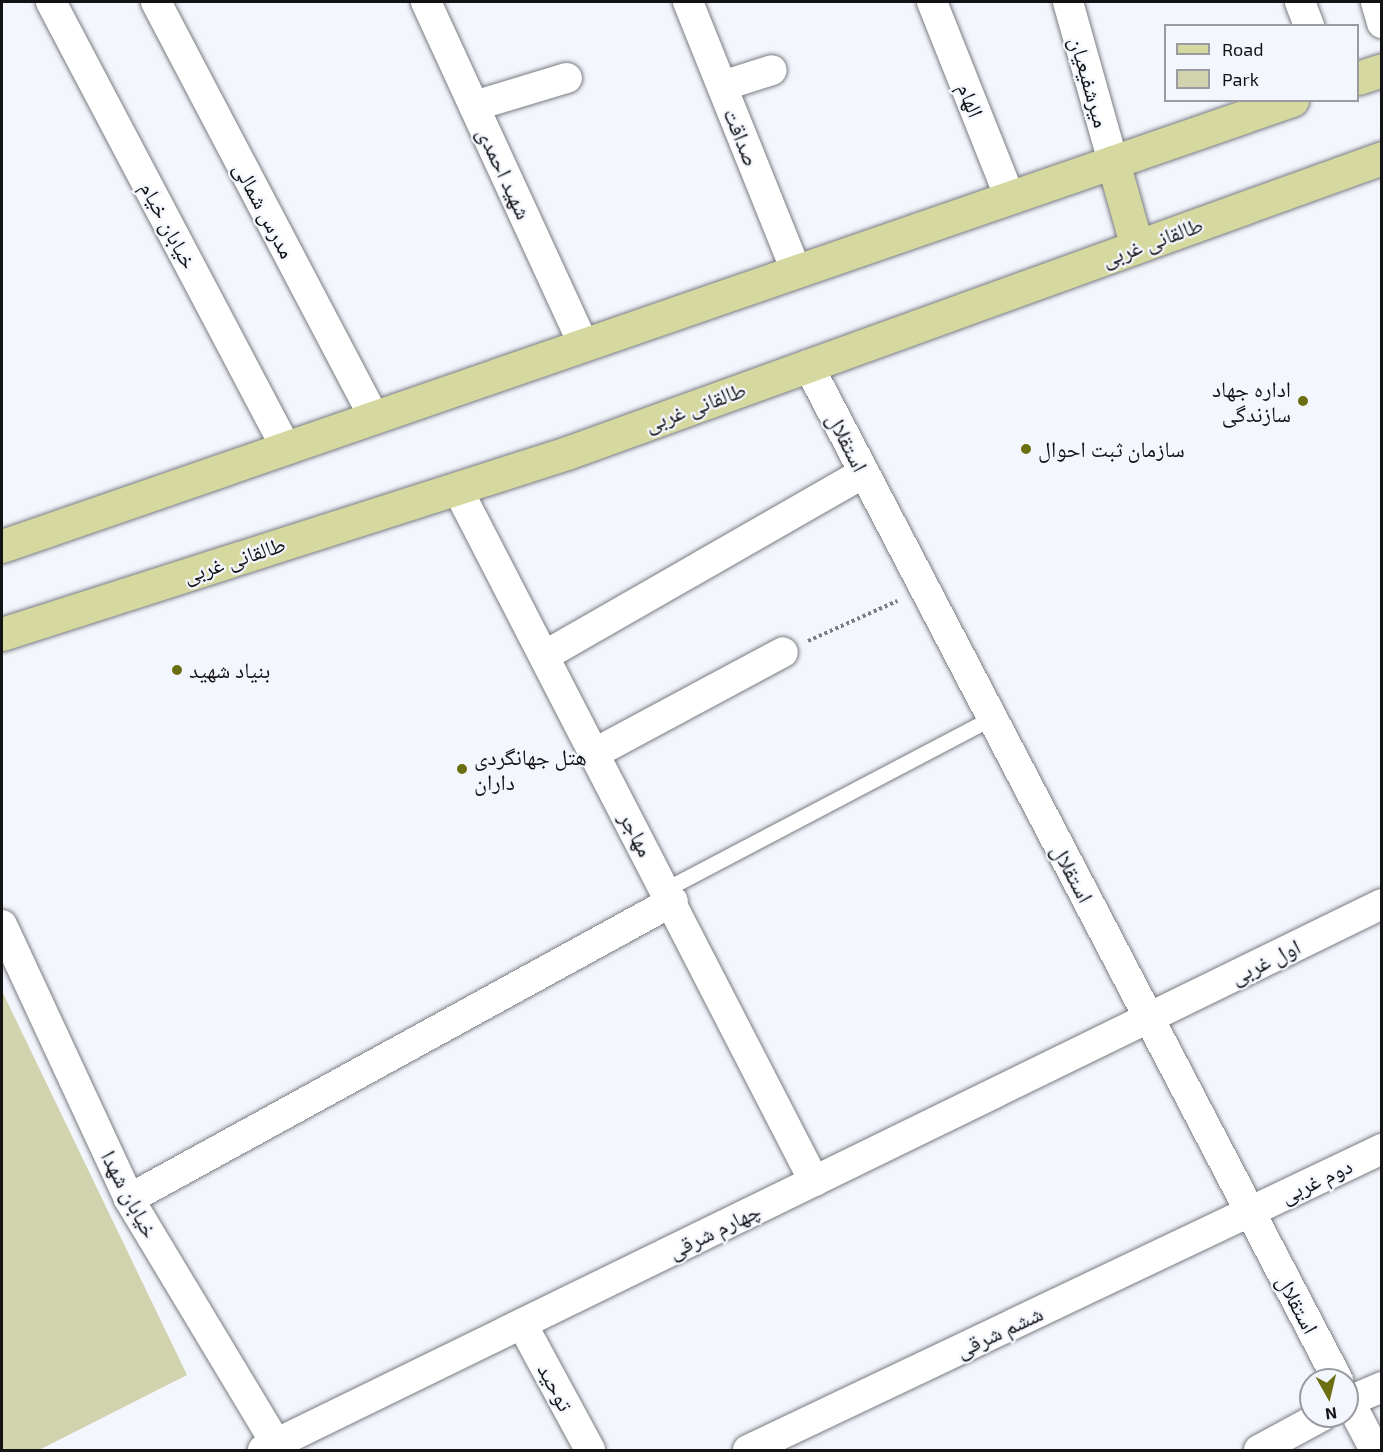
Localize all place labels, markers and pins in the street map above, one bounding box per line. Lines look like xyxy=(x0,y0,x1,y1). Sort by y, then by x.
place label: اداره جهاد سازندگی xyxy=(1212,375,1291,427)
marker: اداره جهاد سازندگی xyxy=(1296,394,1310,408)
place label: سازمان ثبت احوال xyxy=(1038,436,1185,462)
marker: سازمان ثبت احوال xyxy=(1019,442,1033,456)
place label: بنیاد شهید xyxy=(189,657,270,683)
marker: بنیاد شهید xyxy=(170,663,184,677)
place label: هتل جهانگردی داران xyxy=(474,743,587,794)
marker: هتل جهانگردی داران xyxy=(455,762,469,776)

